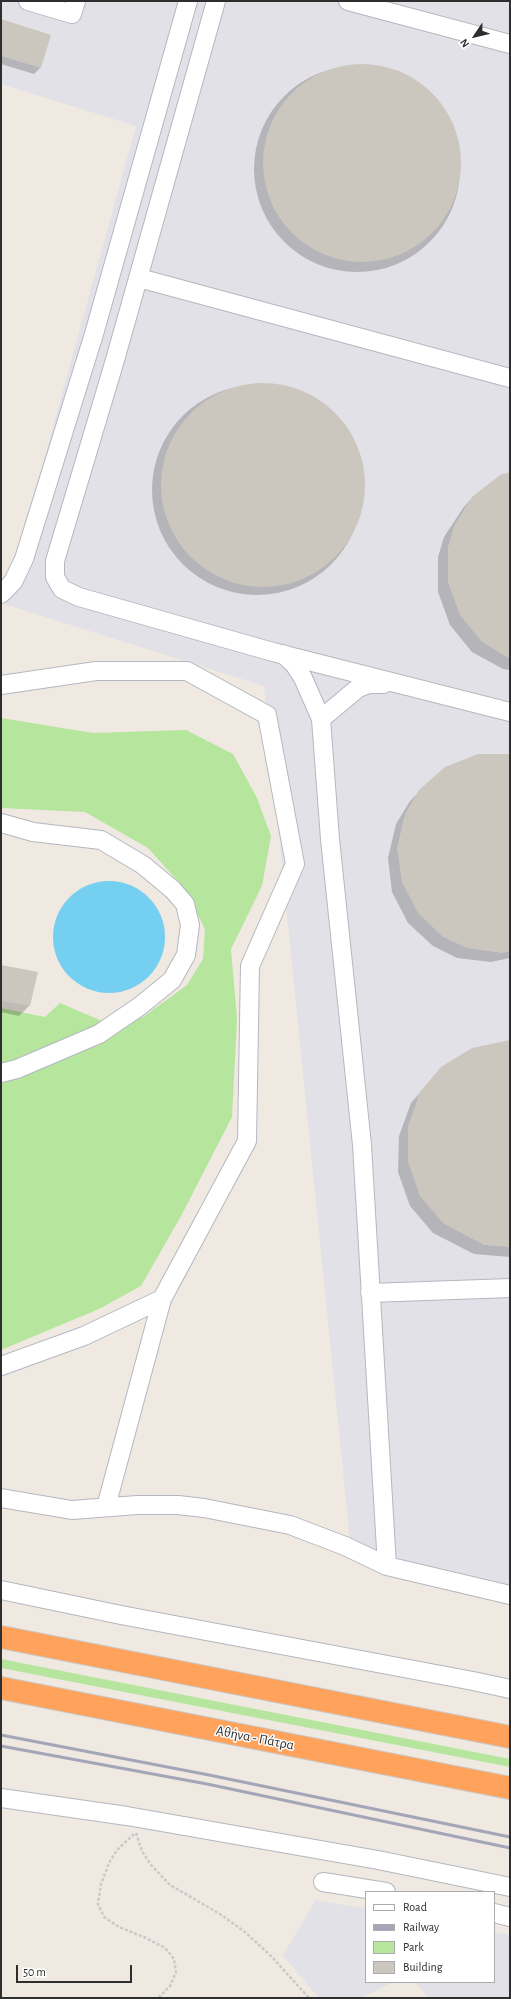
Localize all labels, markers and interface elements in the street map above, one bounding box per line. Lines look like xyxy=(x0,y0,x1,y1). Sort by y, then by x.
north arrow xyxy=(455,16,495,56)
text: N xyxy=(458,37,471,49)
street label: Αθήνα - Πάτρα xyxy=(214,1722,296,1754)
legend xyxy=(365,1891,495,1983)
text: Road xyxy=(403,1901,427,1913)
text: Railway xyxy=(403,1921,439,1933)
text: Park xyxy=(403,1941,424,1953)
scale bar xyxy=(18,1957,134,1983)
text: Building xyxy=(403,1961,443,1973)
text: 50 m xyxy=(23,1966,46,1978)

